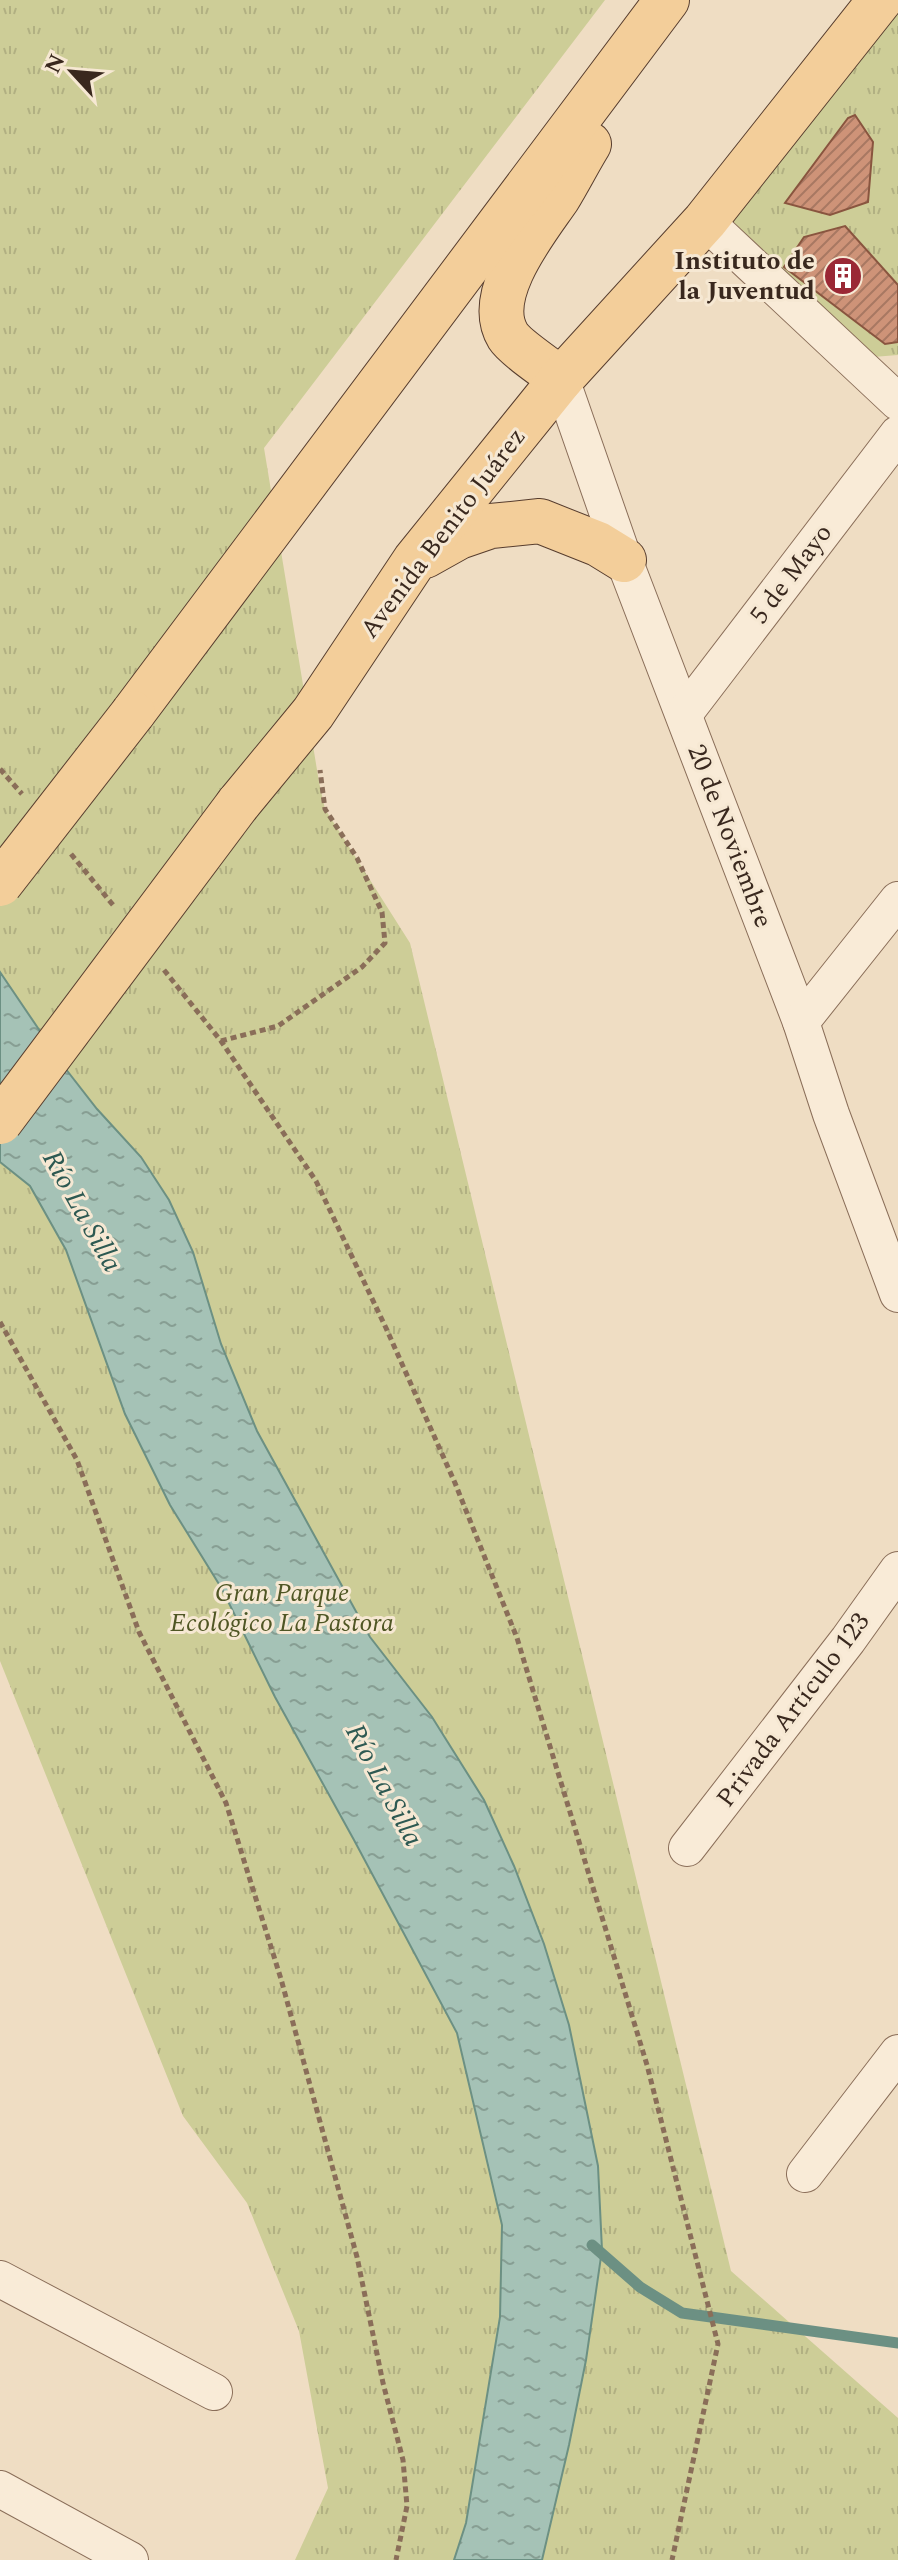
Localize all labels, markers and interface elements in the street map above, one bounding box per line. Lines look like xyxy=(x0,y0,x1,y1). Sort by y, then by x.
north arrow xyxy=(32,32,112,112)
text: N xyxy=(37,49,74,79)
place label: Instituto de la Juventud xyxy=(674,241,815,311)
building icon: Instituto de la Juventud xyxy=(822,255,864,297)
street label: Avenida Benito Juárez xyxy=(350,419,536,647)
street label: 5 de Mayo xyxy=(740,515,842,633)
street label: 20 de Noviembre xyxy=(677,738,783,934)
water label: Río La Silla xyxy=(31,1142,133,1280)
park label: Gran Parque Ecológico La Pastora xyxy=(170,1573,394,1643)
street label: Privada Artículo 123 xyxy=(706,1604,880,1816)
water label: Río La Silla xyxy=(334,1716,434,1854)

